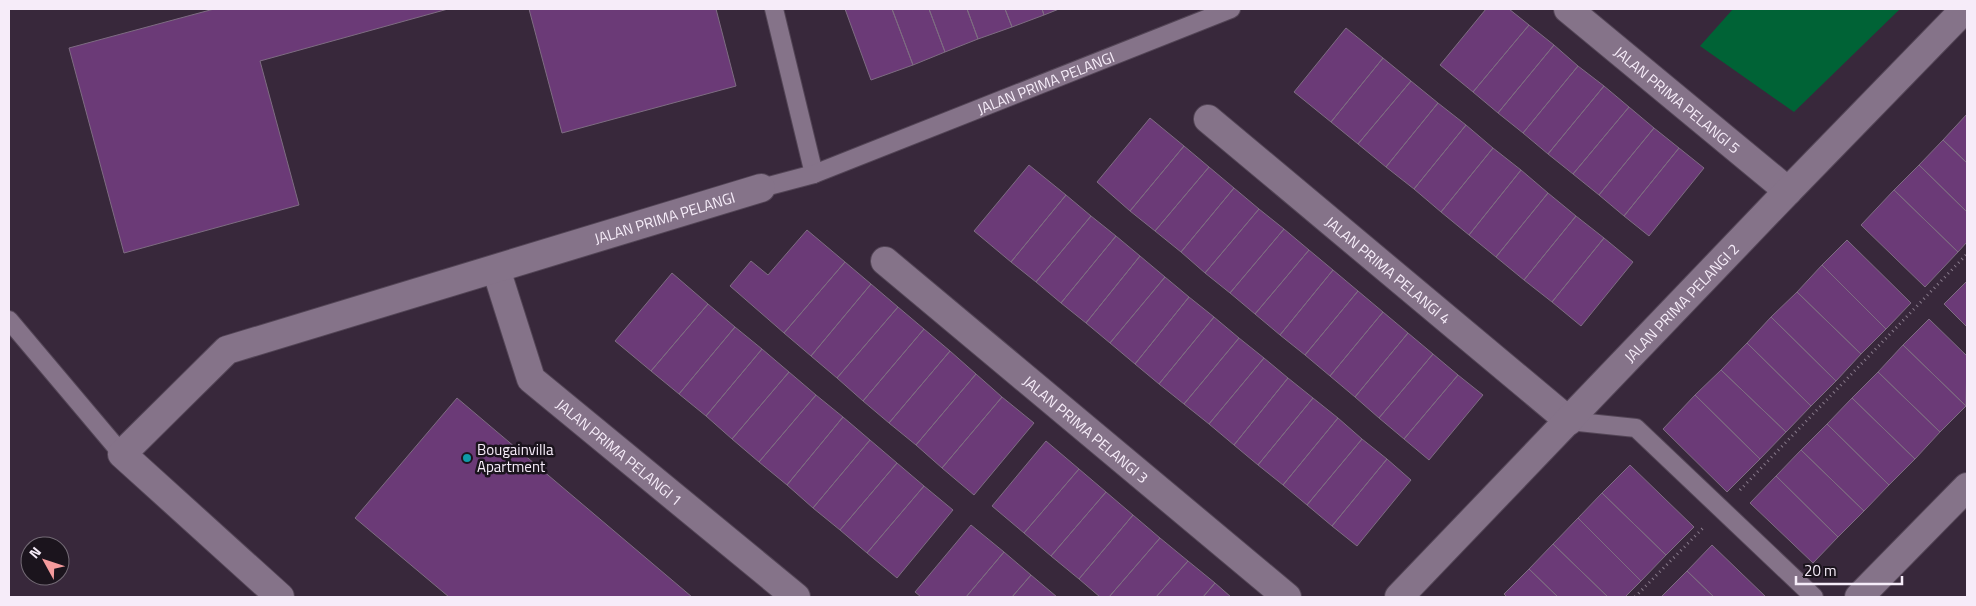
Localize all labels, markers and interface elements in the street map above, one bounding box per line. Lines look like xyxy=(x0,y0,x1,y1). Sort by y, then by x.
street label: JALAN PRIMA PELANGI 5 xyxy=(1609,40,1746,159)
street label: JALAN PRIMA PELANGI xyxy=(974,45,1118,120)
street label: JALAN PRIMA PELANGI xyxy=(591,185,738,250)
street label: JALAN PRIMA PELANGI 4 xyxy=(1320,210,1456,329)
street label: JALAN PRIMA PELANGI 2 xyxy=(1618,237,1744,367)
street label: JALAN PRIMA PELANGI 3 xyxy=(1018,370,1154,488)
street label: JALAN PRIMA PELANGI 1 xyxy=(551,393,688,511)
place label: Bougainvilla Apartment xyxy=(477,438,554,478)
marker: Bougainvilla Apartment xyxy=(461,452,473,464)
north arrow xyxy=(20,536,70,586)
text: N xyxy=(23,542,46,563)
scale bar xyxy=(1796,554,1902,586)
text: 20 m xyxy=(1804,559,1837,582)

